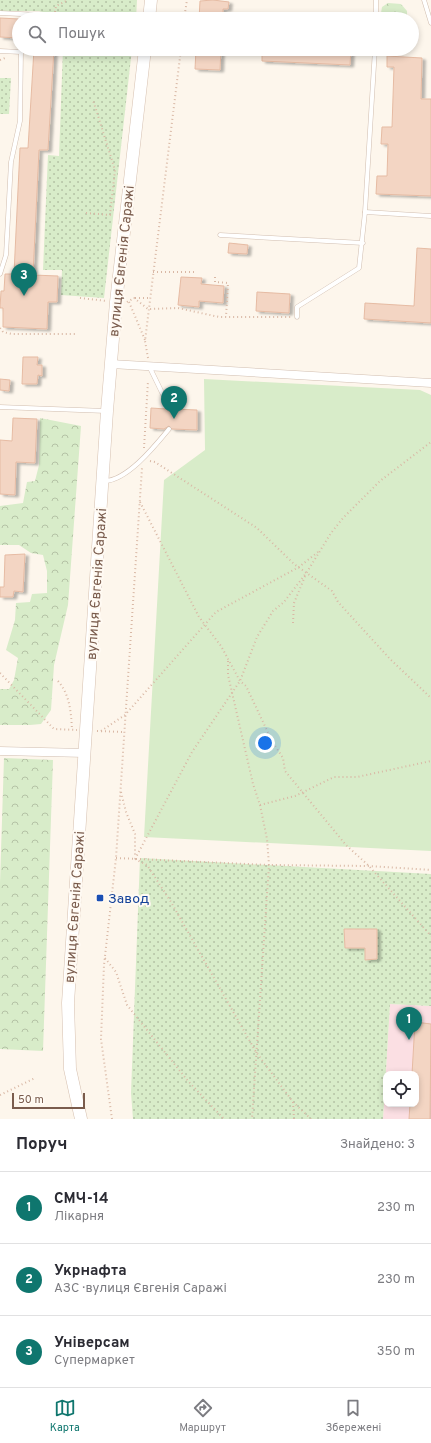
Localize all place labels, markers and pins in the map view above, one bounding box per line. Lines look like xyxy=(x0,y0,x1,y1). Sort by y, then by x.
pin: 3 xyxy=(11,263,37,296)
pin: 2 xyxy=(161,386,187,419)
place label: Завод xyxy=(108,891,149,908)
marker: Завод xyxy=(95,893,105,903)
pin: 1 xyxy=(396,1007,422,1040)

